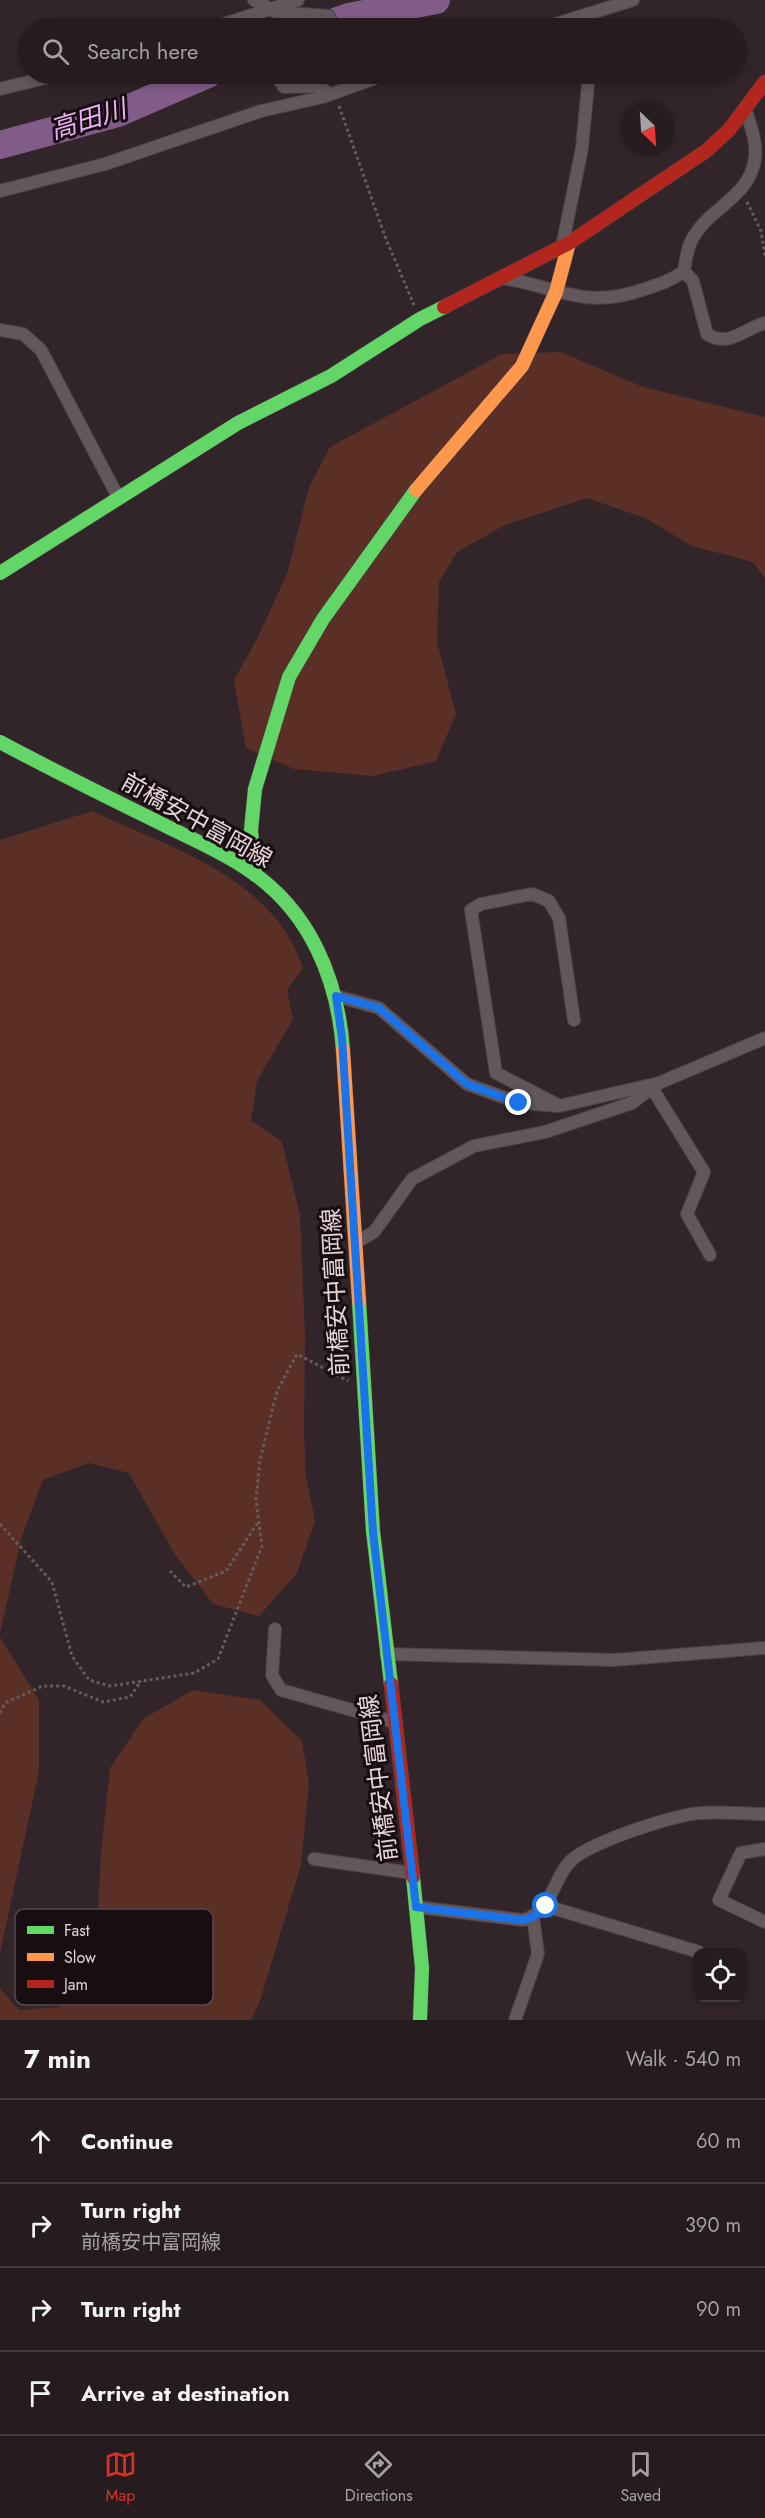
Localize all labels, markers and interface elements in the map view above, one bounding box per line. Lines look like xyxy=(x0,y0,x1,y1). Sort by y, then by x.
search box xyxy=(18,18,747,84)
icon: search xyxy=(39,35,72,68)
text: Search here xyxy=(87,35,198,67)
water label: 高田川 xyxy=(45,89,134,149)
north arrow xyxy=(621,102,675,156)
street label: 前橋安中富岡線 xyxy=(115,764,279,876)
route end xyxy=(505,1089,531,1115)
street label: 前橋安中富岡線 xyxy=(313,1207,357,1377)
street label: 前橋安中富岡線 xyxy=(350,1692,406,1864)
route start xyxy=(532,1892,558,1918)
legend xyxy=(15,1909,213,2005)
text: Fast xyxy=(64,1919,90,1942)
text: Slow xyxy=(64,1946,96,1969)
map controls xyxy=(693,1948,747,2002)
button: locate xyxy=(693,1948,747,2002)
text: Jam xyxy=(62,1973,88,1996)
text: 7 min xyxy=(24,2040,91,2078)
text: Walk · 540 m xyxy=(626,2045,741,2074)
icon: ahead xyxy=(24,2125,57,2158)
text: Continue xyxy=(81,2125,173,2157)
text: 60 m xyxy=(696,2127,741,2156)
text: Turn right xyxy=(81,2194,181,2226)
icon: right xyxy=(24,2209,57,2242)
text: 390 m xyxy=(685,2211,741,2240)
text: 前橋安中富岡線 xyxy=(81,2228,221,2257)
icon: right xyxy=(24,2293,57,2326)
text: Turn right xyxy=(81,2293,181,2325)
text: 90 m xyxy=(696,2295,741,2324)
icon: arrive xyxy=(24,2377,57,2410)
text: Arrive at destination xyxy=(81,2377,290,2409)
tab: Map xyxy=(104,2448,137,2507)
tab: Directions xyxy=(345,2448,413,2507)
tab: Saved xyxy=(620,2448,661,2507)

